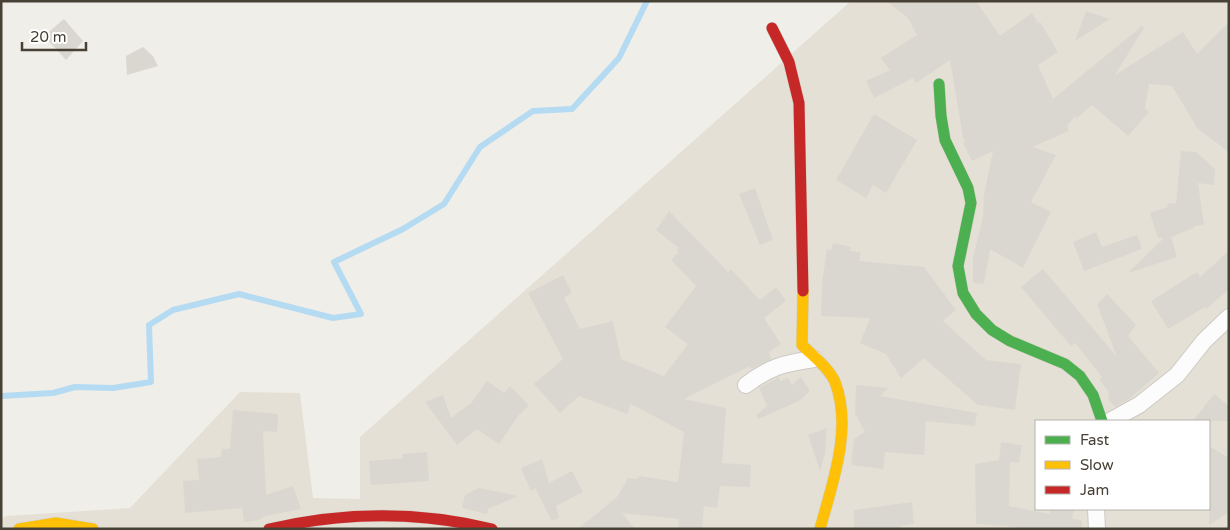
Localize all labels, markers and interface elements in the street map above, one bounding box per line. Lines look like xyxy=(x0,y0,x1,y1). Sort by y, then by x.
scale bar xyxy=(22,20,86,52)
text: 20 m xyxy=(30,28,67,46)
legend xyxy=(1035,420,1210,510)
text: Fast xyxy=(1080,431,1110,449)
text: Slow xyxy=(1080,456,1114,474)
text: Jam xyxy=(1080,481,1109,499)

